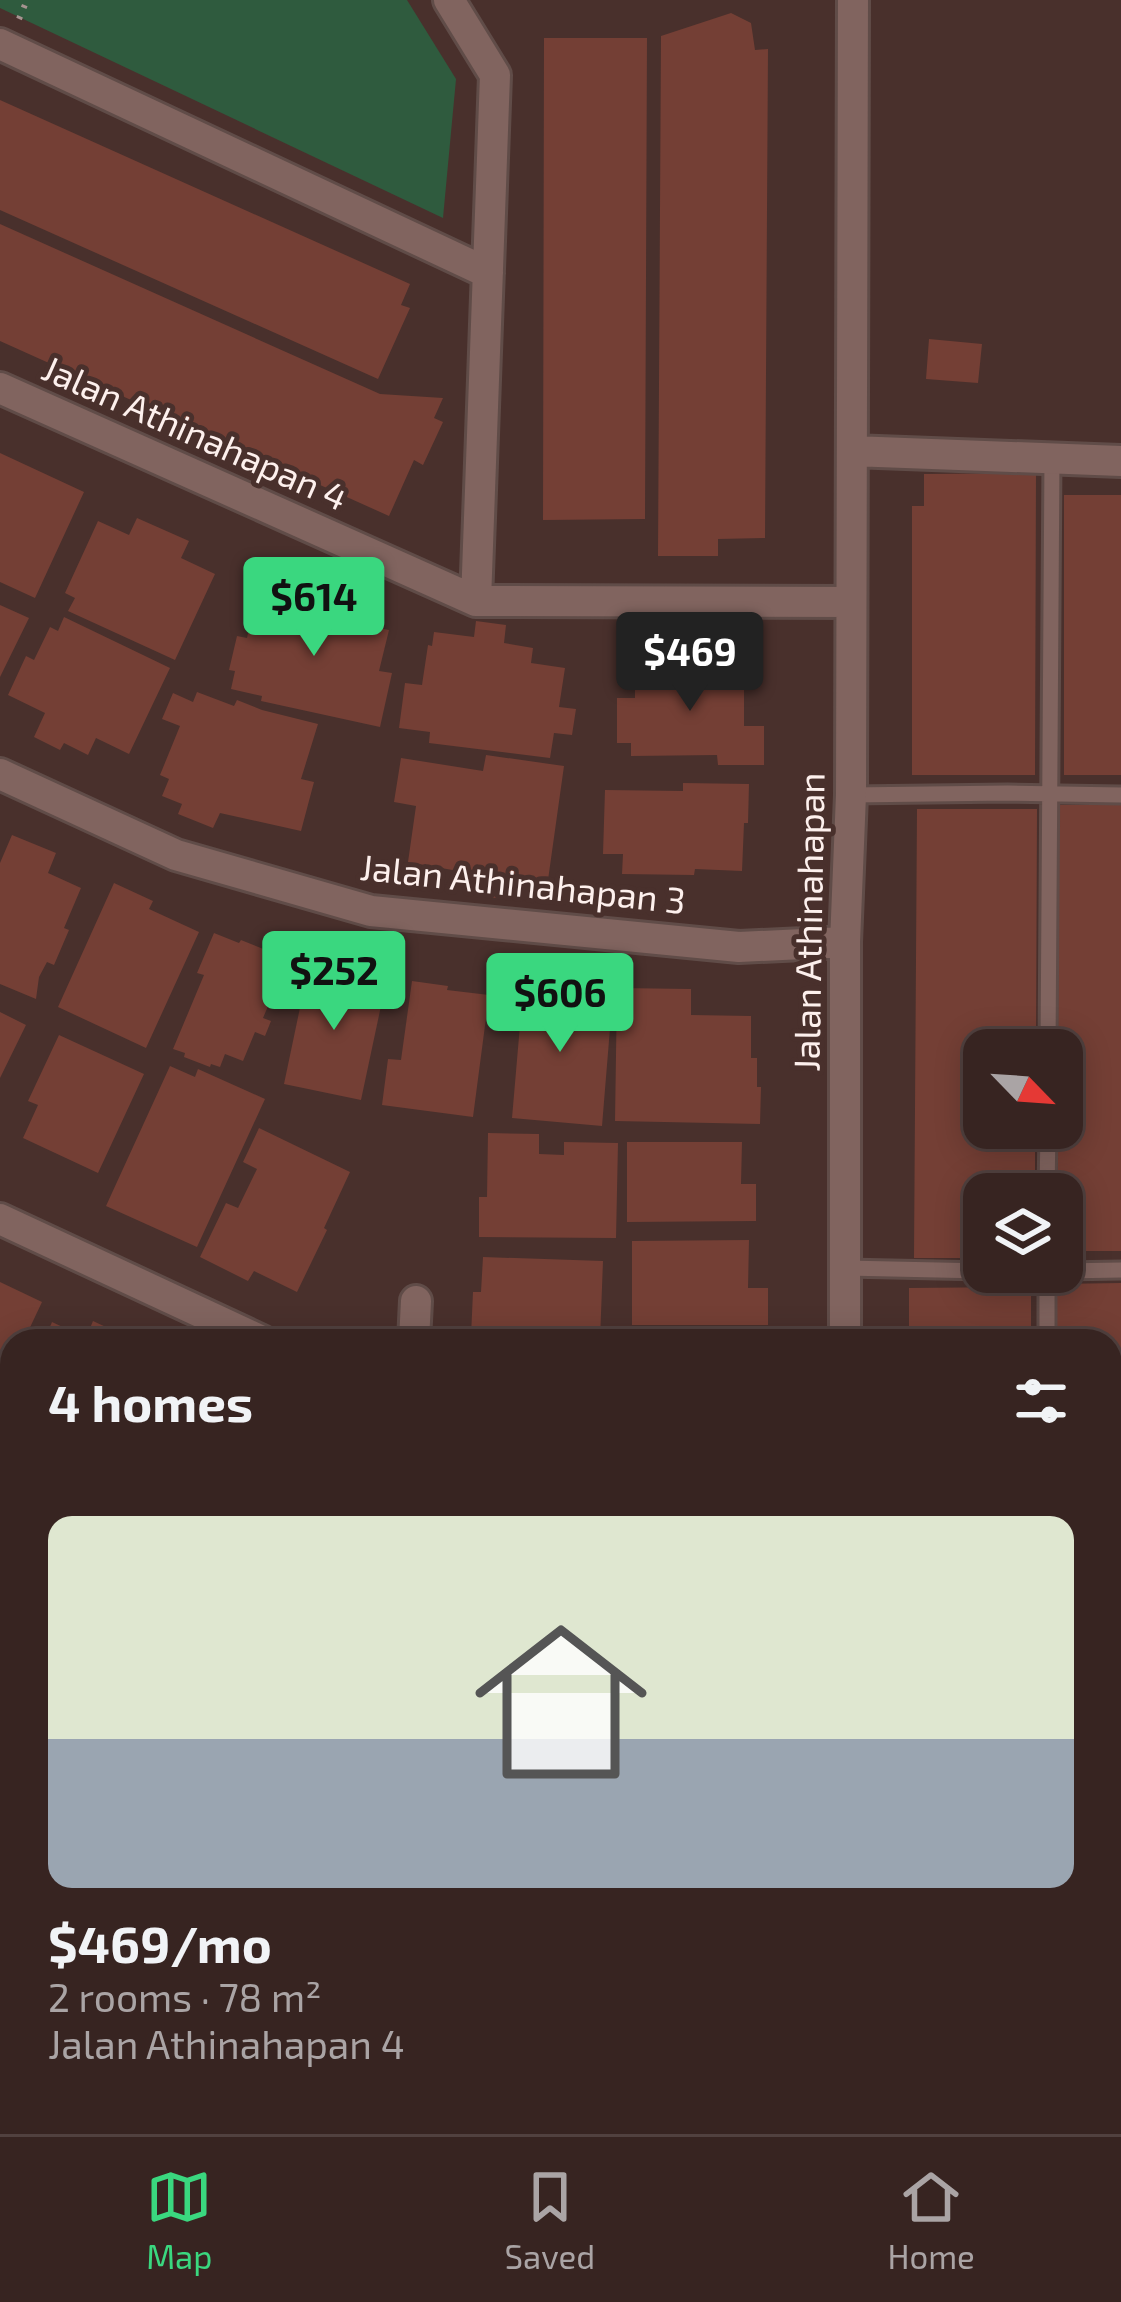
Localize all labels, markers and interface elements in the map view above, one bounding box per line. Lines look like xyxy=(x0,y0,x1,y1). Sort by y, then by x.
street label: Jalan Athinahapan 4 xyxy=(37,345,355,518)
pin: $614 xyxy=(243,557,385,659)
text: $614 xyxy=(270,572,358,619)
pin: $469 xyxy=(619,612,761,714)
text: $469 xyxy=(643,627,737,674)
street label: Jalan Athinahapan xyxy=(783,772,832,1072)
street label: Jalan Athinahapan 3 xyxy=(358,844,688,921)
pin: $252 xyxy=(263,931,405,1033)
text: $252 xyxy=(289,946,379,993)
pin: $606 xyxy=(489,953,631,1055)
text: $606 xyxy=(513,968,607,1015)
north arrow xyxy=(963,1029,1083,1149)
map controls xyxy=(963,1029,1083,1293)
button: layers xyxy=(963,1173,1083,1293)
icon: filters xyxy=(1008,1368,1074,1434)
text: 4 homes xyxy=(48,1371,253,1432)
icon: home xyxy=(453,1594,669,1810)
text: $469/mo xyxy=(48,1912,272,1973)
text: 2 rooms · 78 m² xyxy=(48,1973,321,2020)
text: Jalan Athinahapan 4 xyxy=(48,2020,405,2067)
tab: Map xyxy=(146,2164,212,2276)
tab: Saved xyxy=(505,2164,595,2276)
tab: Home xyxy=(887,2164,975,2276)

